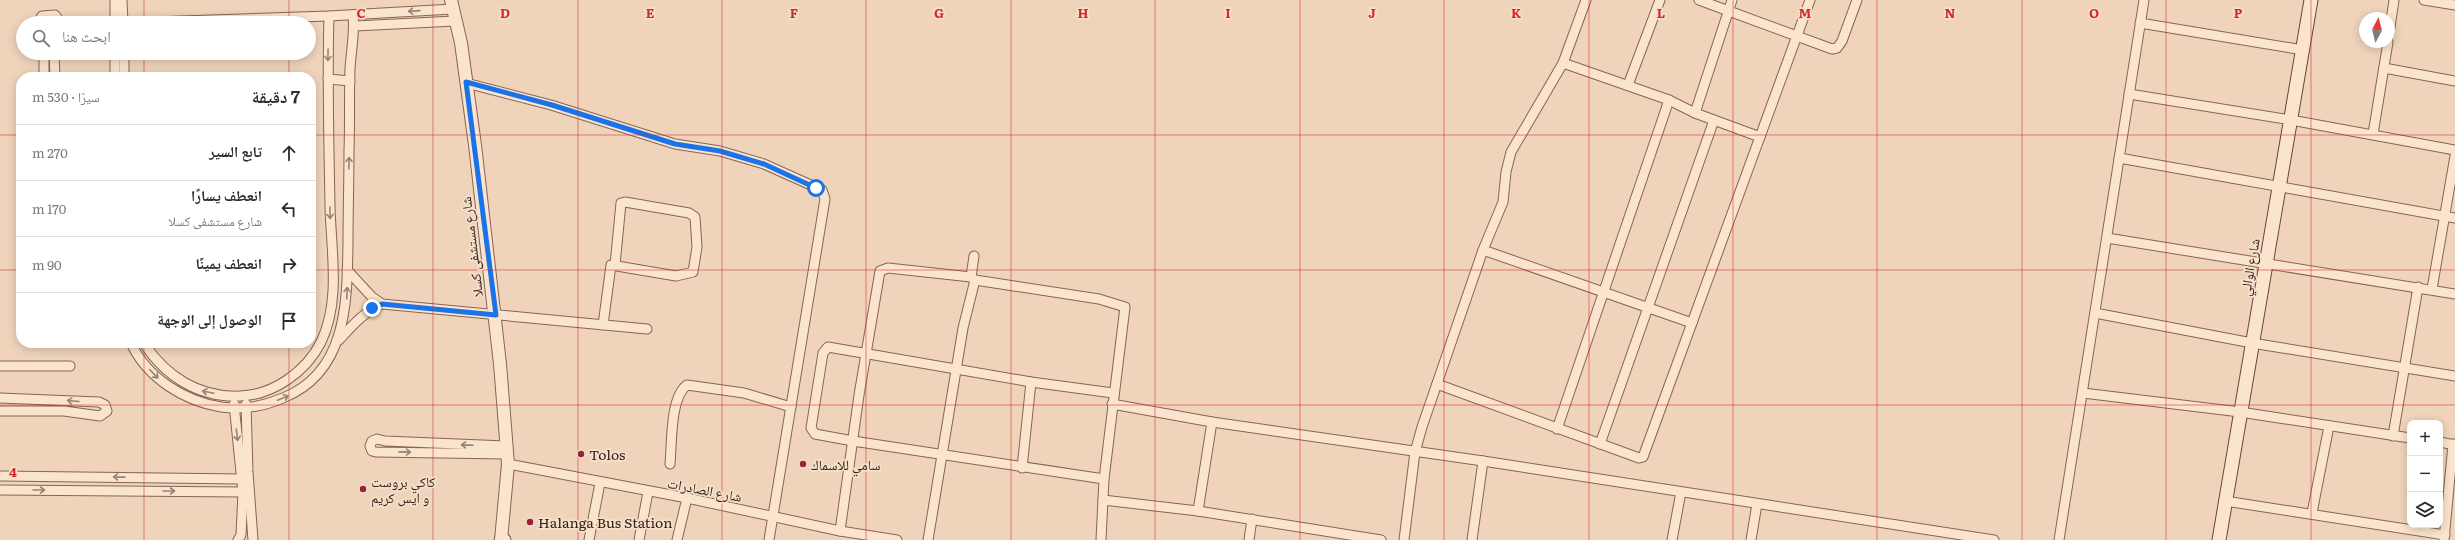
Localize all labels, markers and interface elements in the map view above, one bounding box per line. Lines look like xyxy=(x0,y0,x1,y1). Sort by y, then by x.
text: C xyxy=(356,3,366,22)
text: D xyxy=(500,3,510,22)
text: E xyxy=(646,3,655,22)
text: F xyxy=(790,3,798,22)
text: G xyxy=(934,3,944,22)
text: H xyxy=(1078,3,1089,22)
text: I xyxy=(1225,3,1231,22)
text: J xyxy=(1368,3,1376,22)
text: K xyxy=(1511,3,1522,22)
text: L xyxy=(1657,3,1665,22)
text: M xyxy=(1799,3,1812,22)
text: N xyxy=(1945,3,1956,22)
text: O xyxy=(2089,3,2099,22)
text: P xyxy=(2234,3,2243,22)
one-way arrow xyxy=(408,8,421,15)
north arrow xyxy=(2359,12,2395,48)
search box xyxy=(16,16,316,60)
text: ابحث هنا xyxy=(62,24,111,47)
icon: search xyxy=(30,27,52,49)
one-way arrow xyxy=(325,48,332,61)
text: 7 دقيقة xyxy=(252,83,300,108)
text: سيرًا · 530 m xyxy=(32,87,100,106)
text: تابع السير xyxy=(209,139,262,162)
icon: ahead xyxy=(278,142,300,164)
text: 270 m xyxy=(32,143,68,162)
one-way arrow xyxy=(345,157,353,170)
route start xyxy=(807,179,825,197)
text: انعطف يسارًا xyxy=(191,183,262,206)
street label: شارع مستشفى كسلا xyxy=(455,196,488,298)
icon: left xyxy=(278,198,300,220)
text: 170 m xyxy=(32,199,66,218)
one-way arrow xyxy=(326,206,334,219)
text: شارع مستشفى كسلا xyxy=(168,211,262,230)
street label: شارع الوالي xyxy=(2234,237,2266,298)
text: انعطف يمينًا xyxy=(195,251,262,274)
icon: right xyxy=(278,254,300,276)
text: 90 m xyxy=(32,255,62,274)
one-way arrow xyxy=(343,287,350,300)
route end xyxy=(363,299,381,317)
text: الوصول إلى الوجهة xyxy=(157,307,262,330)
icon: arrive xyxy=(278,310,300,332)
one-way arrow xyxy=(149,369,159,379)
one-way arrow xyxy=(201,387,214,395)
one-way arrow xyxy=(277,394,289,401)
one-way arrow xyxy=(67,397,80,405)
map controls xyxy=(2407,420,2443,528)
button: + xyxy=(2407,420,2443,456)
one-way arrow xyxy=(233,429,241,442)
one-way arrow xyxy=(461,441,474,449)
place label: Tolos xyxy=(589,444,625,464)
one-way arrow xyxy=(398,448,411,456)
marker: Tolos xyxy=(576,449,586,459)
place label: سامي للاسماك xyxy=(811,454,880,477)
button: − xyxy=(2407,456,2443,492)
marker: سامي للاسماك xyxy=(798,459,808,469)
text: 4 xyxy=(9,462,17,481)
place label: كاكي بروست و ايس كريم xyxy=(371,471,435,508)
street label: شارع الصادرات xyxy=(666,472,744,507)
one-way arrow xyxy=(113,473,126,481)
marker: كاكي بروست و ايس كريم xyxy=(358,484,368,494)
one-way arrow xyxy=(32,486,45,494)
one-way arrow xyxy=(162,487,175,495)
button: layers xyxy=(2407,492,2443,528)
place label: Halanga Bus Station xyxy=(538,512,672,532)
marker: Halanga Bus Station xyxy=(525,517,535,527)

